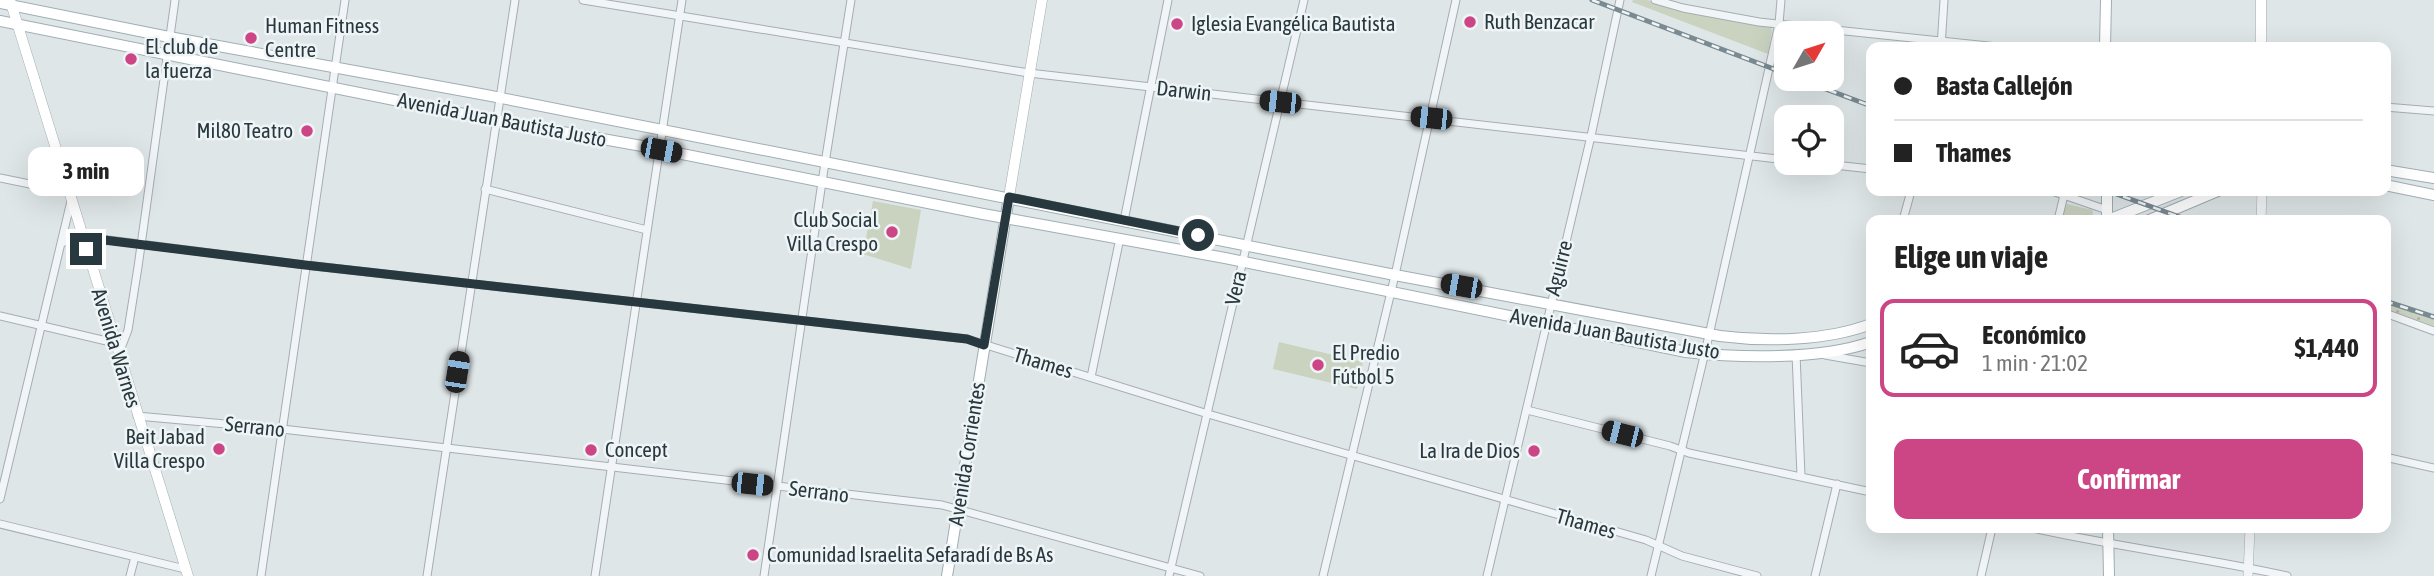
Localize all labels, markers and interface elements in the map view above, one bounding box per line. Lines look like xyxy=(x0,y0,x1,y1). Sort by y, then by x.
place label: Ruth Benzacar xyxy=(1484,9,1595,33)
place label: Iglesia Evangélica Bautista xyxy=(1191,11,1395,35)
place label: Human Fitness Centre xyxy=(265,13,379,61)
marker: Ruth Benzacar xyxy=(1462,14,1478,30)
marker: Iglesia Evangélica Bautista xyxy=(1169,16,1185,32)
north arrow xyxy=(1774,21,1844,91)
map controls xyxy=(1774,21,1844,175)
marker: Human Fitness Centre xyxy=(243,30,259,46)
place label: El club de la fuerza xyxy=(145,34,218,82)
marker: El club de la fuerza xyxy=(123,51,139,67)
text: Basta Callejón xyxy=(1936,71,2073,101)
street label: Darwin xyxy=(1155,75,1213,105)
street label: Avenida Juan Bautista Justo xyxy=(396,87,609,151)
car xyxy=(1259,89,1302,115)
car xyxy=(1410,105,1453,131)
button: locate xyxy=(1774,105,1844,175)
place label: Mil80 Teatro xyxy=(197,118,293,142)
marker: Mil80 Teatro xyxy=(299,123,315,139)
car xyxy=(639,136,684,164)
text: Thames xyxy=(1936,138,2011,168)
callout: 3 min xyxy=(28,148,144,196)
text: 3 min xyxy=(63,158,109,184)
place label: Club Social Villa Crespo xyxy=(787,207,878,255)
route start xyxy=(1182,219,1214,251)
marker: Club Social Villa Crespo xyxy=(884,224,900,240)
route end xyxy=(70,233,102,265)
street label: Aguirre xyxy=(1540,238,1576,298)
text: Elige un viaje xyxy=(1894,238,2048,275)
street label: Vera xyxy=(1219,268,1251,307)
car xyxy=(1439,272,1484,300)
street label: Avenida Warnes xyxy=(87,285,146,410)
street label: Avenida Juan Bautista Justo xyxy=(1509,303,1722,363)
icon: car xyxy=(1898,317,1961,380)
text: Económico xyxy=(1982,320,2086,350)
text: $1,440 xyxy=(2295,333,2359,363)
place label: El Predio Fútbol 5 xyxy=(1332,340,1400,388)
street label: Thames xyxy=(1011,342,1076,382)
car xyxy=(444,350,471,394)
text: 1 min · 21:02 xyxy=(1982,350,2088,376)
marker: El Predio Fútbol 5 xyxy=(1310,357,1326,373)
street label: Avenida Corrientes xyxy=(943,380,989,527)
street label: Serrano xyxy=(224,411,286,441)
car xyxy=(1600,419,1645,449)
place label: Beit Jabad Villa Crespo xyxy=(114,424,205,472)
place label: Concept xyxy=(605,437,668,461)
place label: La Ira de Dios xyxy=(1419,438,1520,462)
button: Confirmar xyxy=(1894,439,2363,519)
marker: Beit Jabad Villa Crespo xyxy=(211,441,227,457)
marker: Concept xyxy=(583,442,599,458)
marker: La Ira de Dios xyxy=(1526,443,1542,459)
car xyxy=(731,471,774,497)
street label: Serrano xyxy=(788,475,850,507)
street label: Thames xyxy=(1554,503,1619,543)
place label: Comunidad Israelita Sefaradí de Bs As xyxy=(767,542,1054,566)
marker: Comunidad Israelita Sefaradí de Bs As xyxy=(745,547,761,563)

